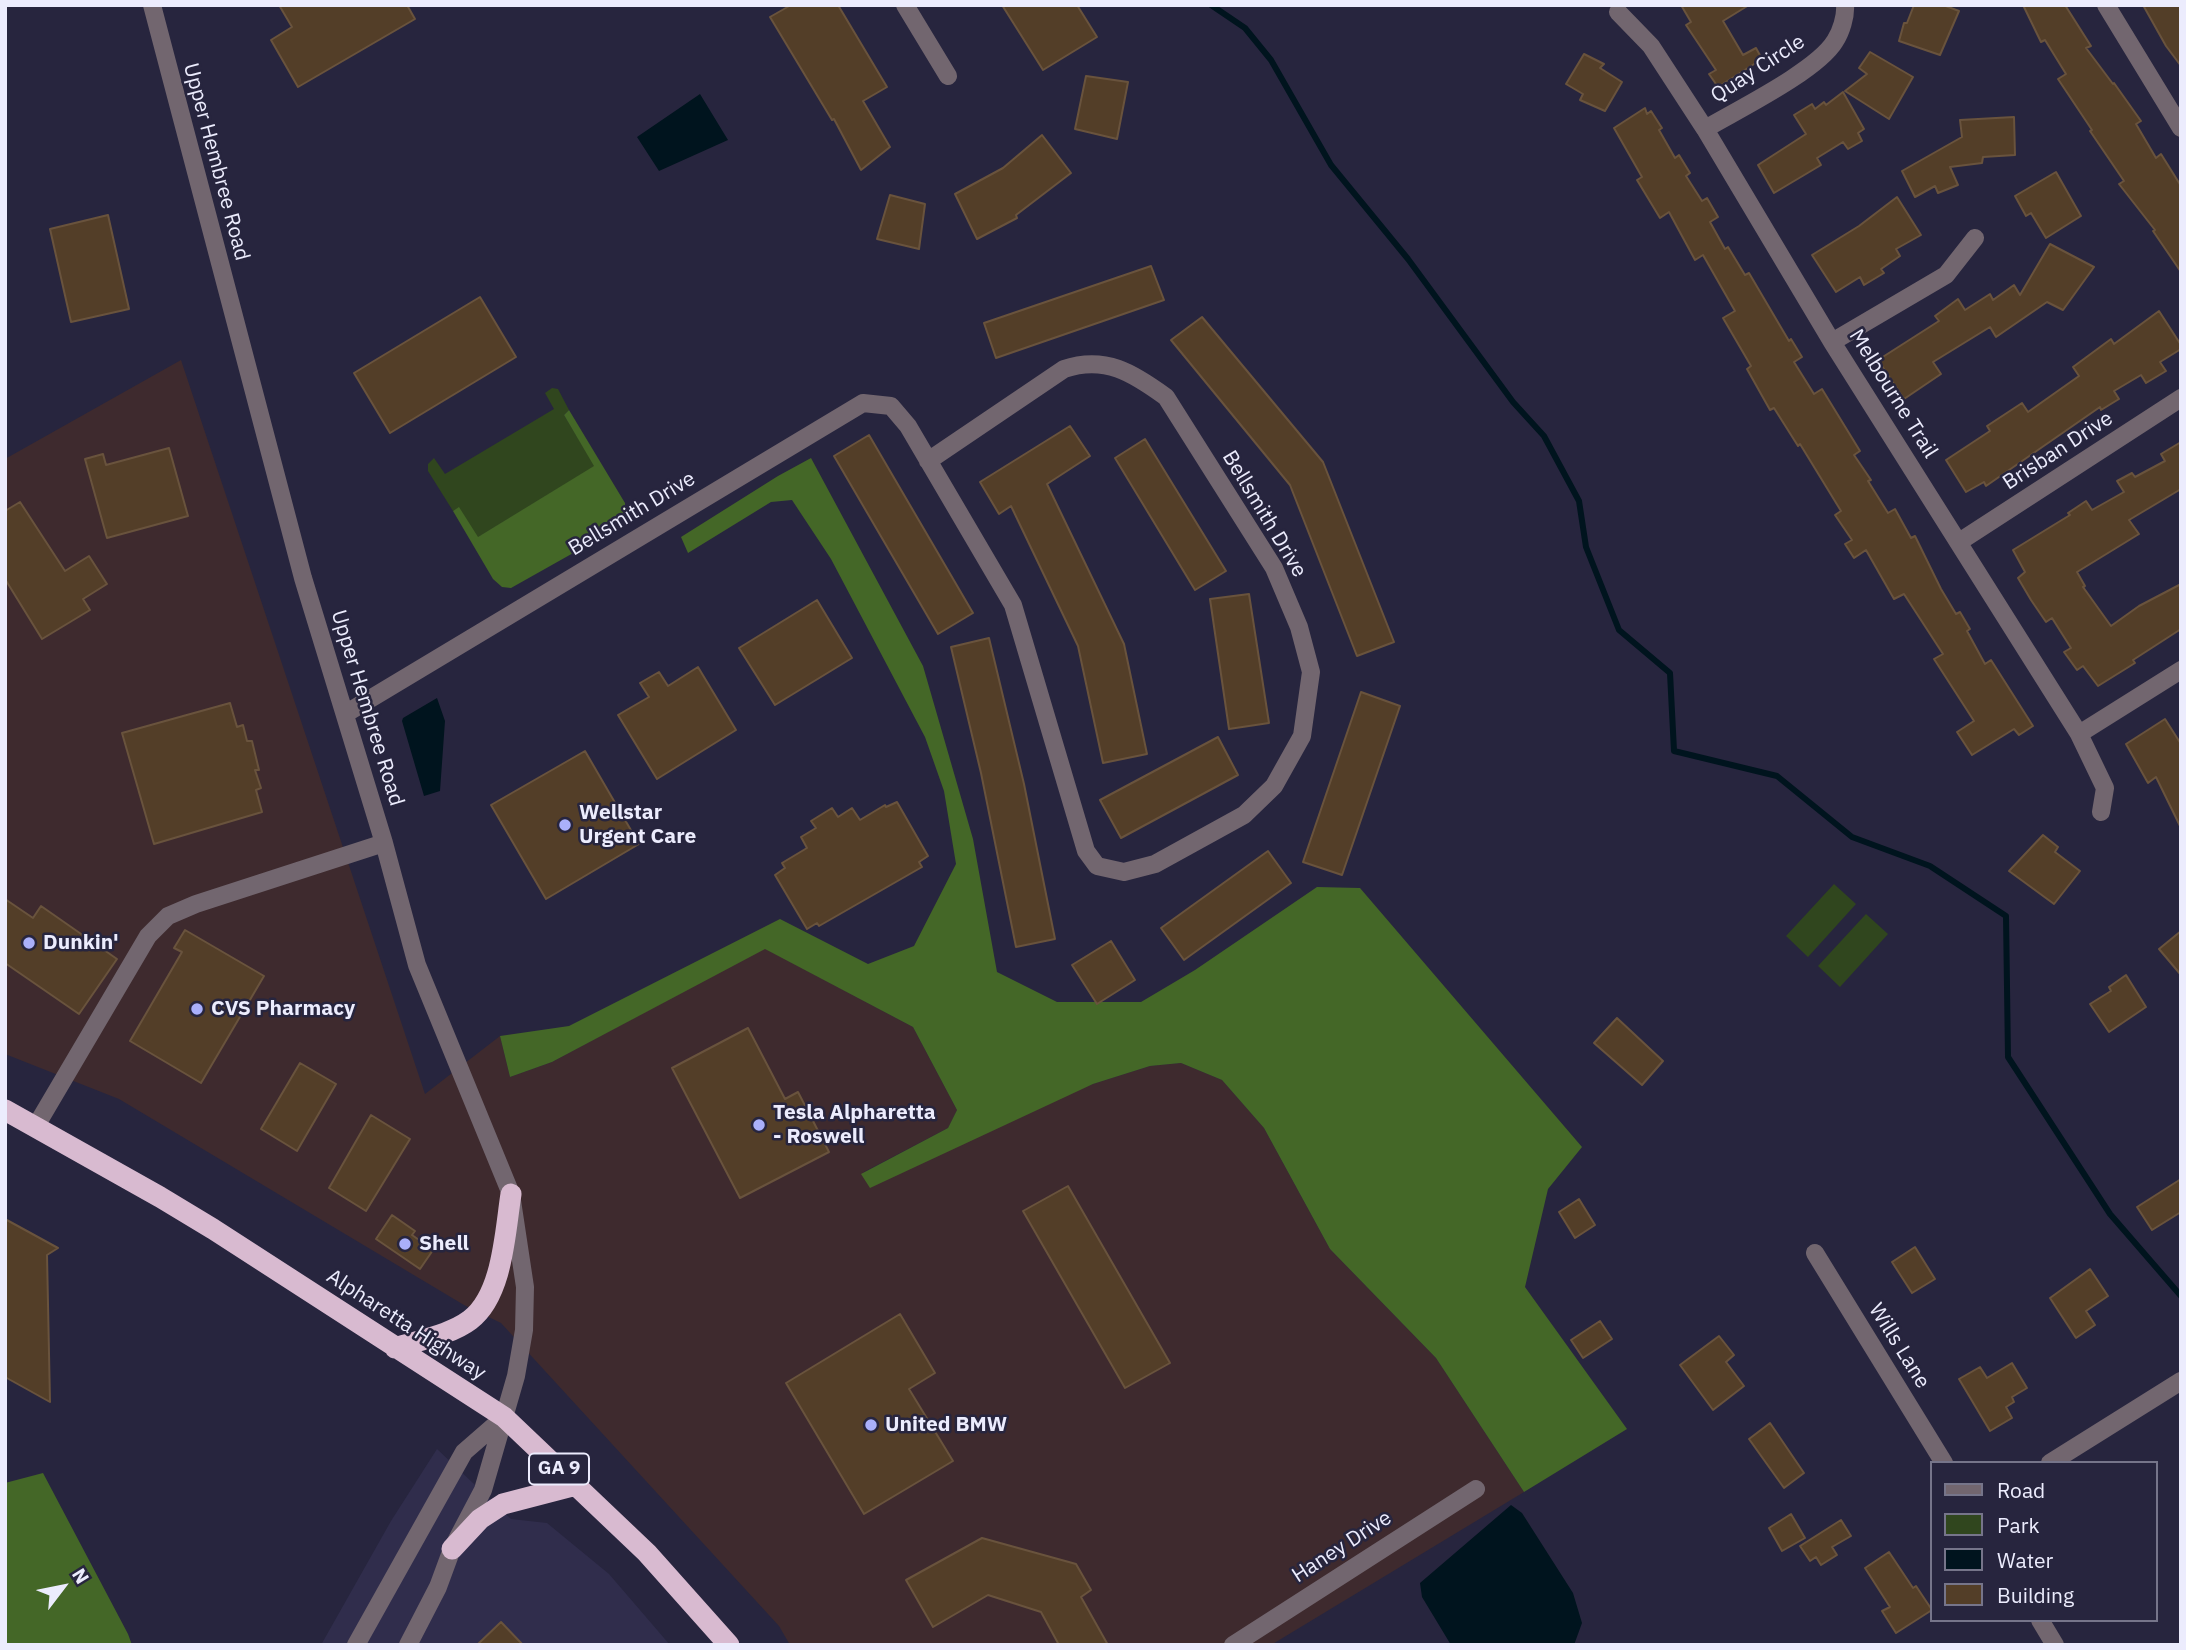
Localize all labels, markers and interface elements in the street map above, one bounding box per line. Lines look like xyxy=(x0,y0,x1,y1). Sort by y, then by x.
street label: Quay Circle xyxy=(1706,29,1810,109)
street label: Upper Hembree Road xyxy=(177,60,255,264)
street label: Melbourne Trail xyxy=(1843,325,1943,463)
street label: Brisban Drive xyxy=(1998,406,2118,496)
street label: Bellsmith Drive xyxy=(1216,446,1312,582)
street label: Bellsmith Drive xyxy=(564,466,700,562)
street label: Upper Hembree Road xyxy=(325,607,409,809)
place label: Wellstar Urgent Care xyxy=(579,800,696,850)
marker: Wellstar Urgent Care xyxy=(557,817,573,833)
place label: Dunkin' xyxy=(43,930,119,956)
marker: Dunkin' xyxy=(21,935,37,951)
place label: CVS Pharmacy xyxy=(211,996,355,1022)
marker: CVS Pharmacy xyxy=(189,1001,205,1017)
place label: Tesla Alpharetta - Roswell xyxy=(773,1100,936,1150)
marker: Tesla Alpharetta - Roswell xyxy=(751,1117,767,1133)
place label: Shell xyxy=(419,1231,469,1257)
marker: Shell xyxy=(397,1236,413,1252)
street label: Alpharetta Highway xyxy=(322,1264,490,1386)
street label: Wills Lane xyxy=(1863,1299,1935,1393)
place label: United BMW xyxy=(885,1412,1007,1438)
marker: United BMW xyxy=(863,1417,879,1433)
road number: GA 9 xyxy=(529,1454,589,1484)
legend xyxy=(1930,1461,2158,1622)
text: Road xyxy=(1997,1476,2045,1504)
street label: Haney Drive xyxy=(1288,1506,1396,1588)
text: Park xyxy=(1997,1511,2040,1539)
text: Water xyxy=(1997,1546,2053,1574)
north arrow xyxy=(28,1552,98,1622)
text: N xyxy=(67,1564,95,1588)
text: Building xyxy=(1997,1581,2074,1609)

